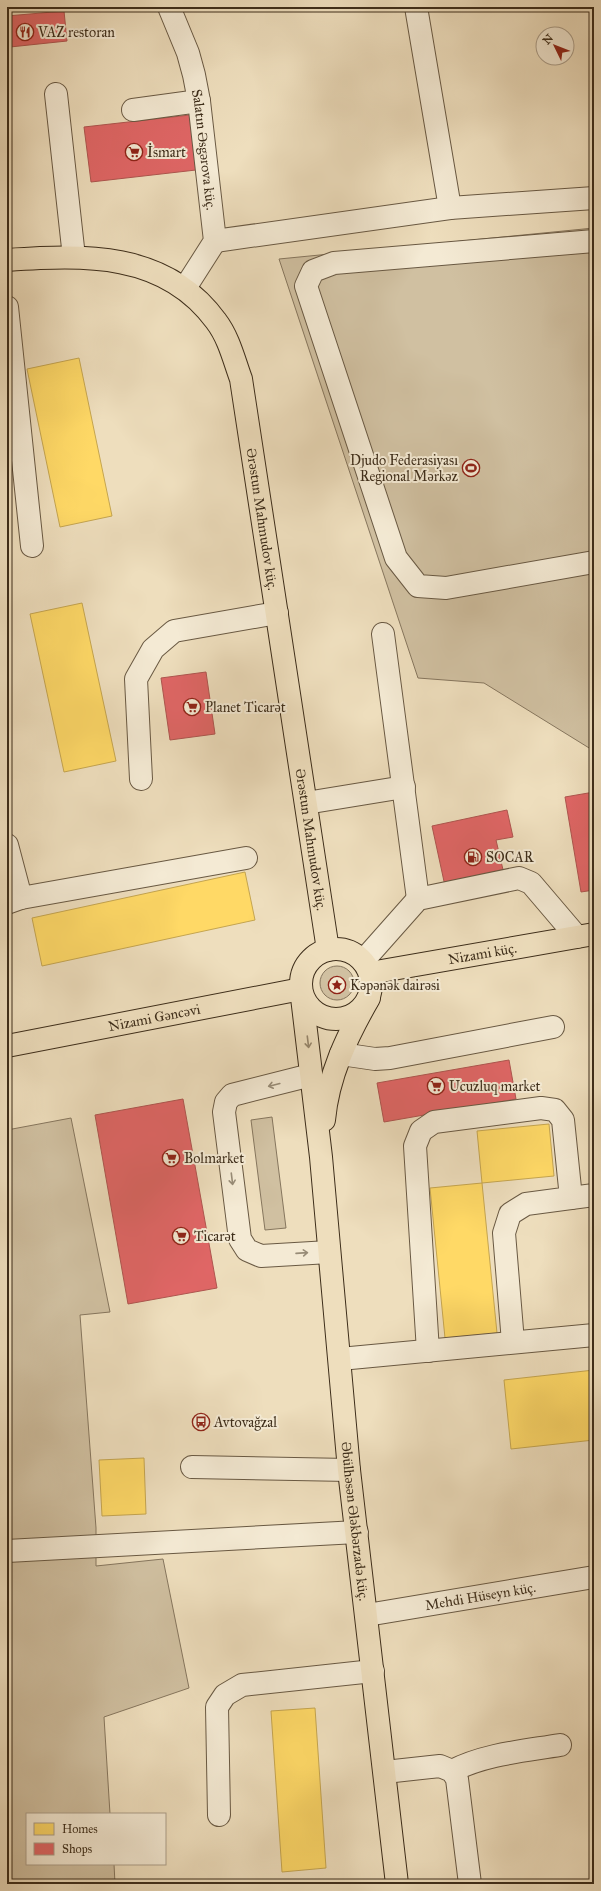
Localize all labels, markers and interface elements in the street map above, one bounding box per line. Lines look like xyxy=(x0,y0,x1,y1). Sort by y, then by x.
restaurant icon: VAZ restoran xyxy=(15,22,35,42)
place label: VAZ restoran xyxy=(37,24,115,41)
north arrow xyxy=(535,26,575,66)
text: N xyxy=(540,31,556,47)
street label: Salatın Əsgərova küç. xyxy=(188,88,220,211)
supermarket icon: İsmart xyxy=(124,142,144,162)
place label: İsmart xyxy=(147,143,186,161)
street label: Ərəstun Mahmudov küç. xyxy=(243,447,282,592)
place label: Djudo Federasiyası Regional Mərkəz xyxy=(350,452,459,485)
sports icon: Djudo Federasiyası Regional Mərkəz xyxy=(461,458,481,478)
supermarket icon: Planet Ticarət xyxy=(182,697,202,717)
place label: Planet Ticarət xyxy=(205,699,286,716)
street label: Ərəstun Mahmudov küç. xyxy=(292,767,330,912)
fuel station icon: SOCAR xyxy=(463,847,483,867)
place label: SOCAR xyxy=(486,849,535,866)
street label: Nizami küç. xyxy=(447,939,518,968)
place icon: Kəpənək dairəsi xyxy=(327,975,347,995)
place label: Kəpənək dairəsi xyxy=(350,977,440,994)
street label: Nizami Gəncəvi xyxy=(107,1000,202,1035)
one-way arrow xyxy=(304,1035,311,1048)
supermarket icon: Ucuzluq market xyxy=(426,1076,446,1096)
place label: Ucuzluq market xyxy=(449,1078,540,1096)
one-way arrow xyxy=(267,1081,280,1089)
supermarket icon: Bolmarket xyxy=(161,1148,181,1168)
place label: Bolmarket xyxy=(184,1150,244,1167)
one-way arrow xyxy=(228,1172,236,1185)
supermarket icon: Ticarət xyxy=(171,1226,191,1246)
place label: Ticarət xyxy=(194,1228,236,1245)
one-way arrow xyxy=(295,1250,308,1257)
bus stop icon: Avtovağzal xyxy=(191,1412,211,1432)
place label: Avtovağzal xyxy=(213,1414,277,1431)
street label: Əbülhəsən Ələkbərzadə küç. xyxy=(338,1441,373,1602)
street label: Mehdi Hüseyn küç. xyxy=(424,1578,537,1614)
legend xyxy=(26,1813,166,1865)
text: Homes xyxy=(62,1822,98,1836)
text: Shops xyxy=(62,1842,92,1856)

